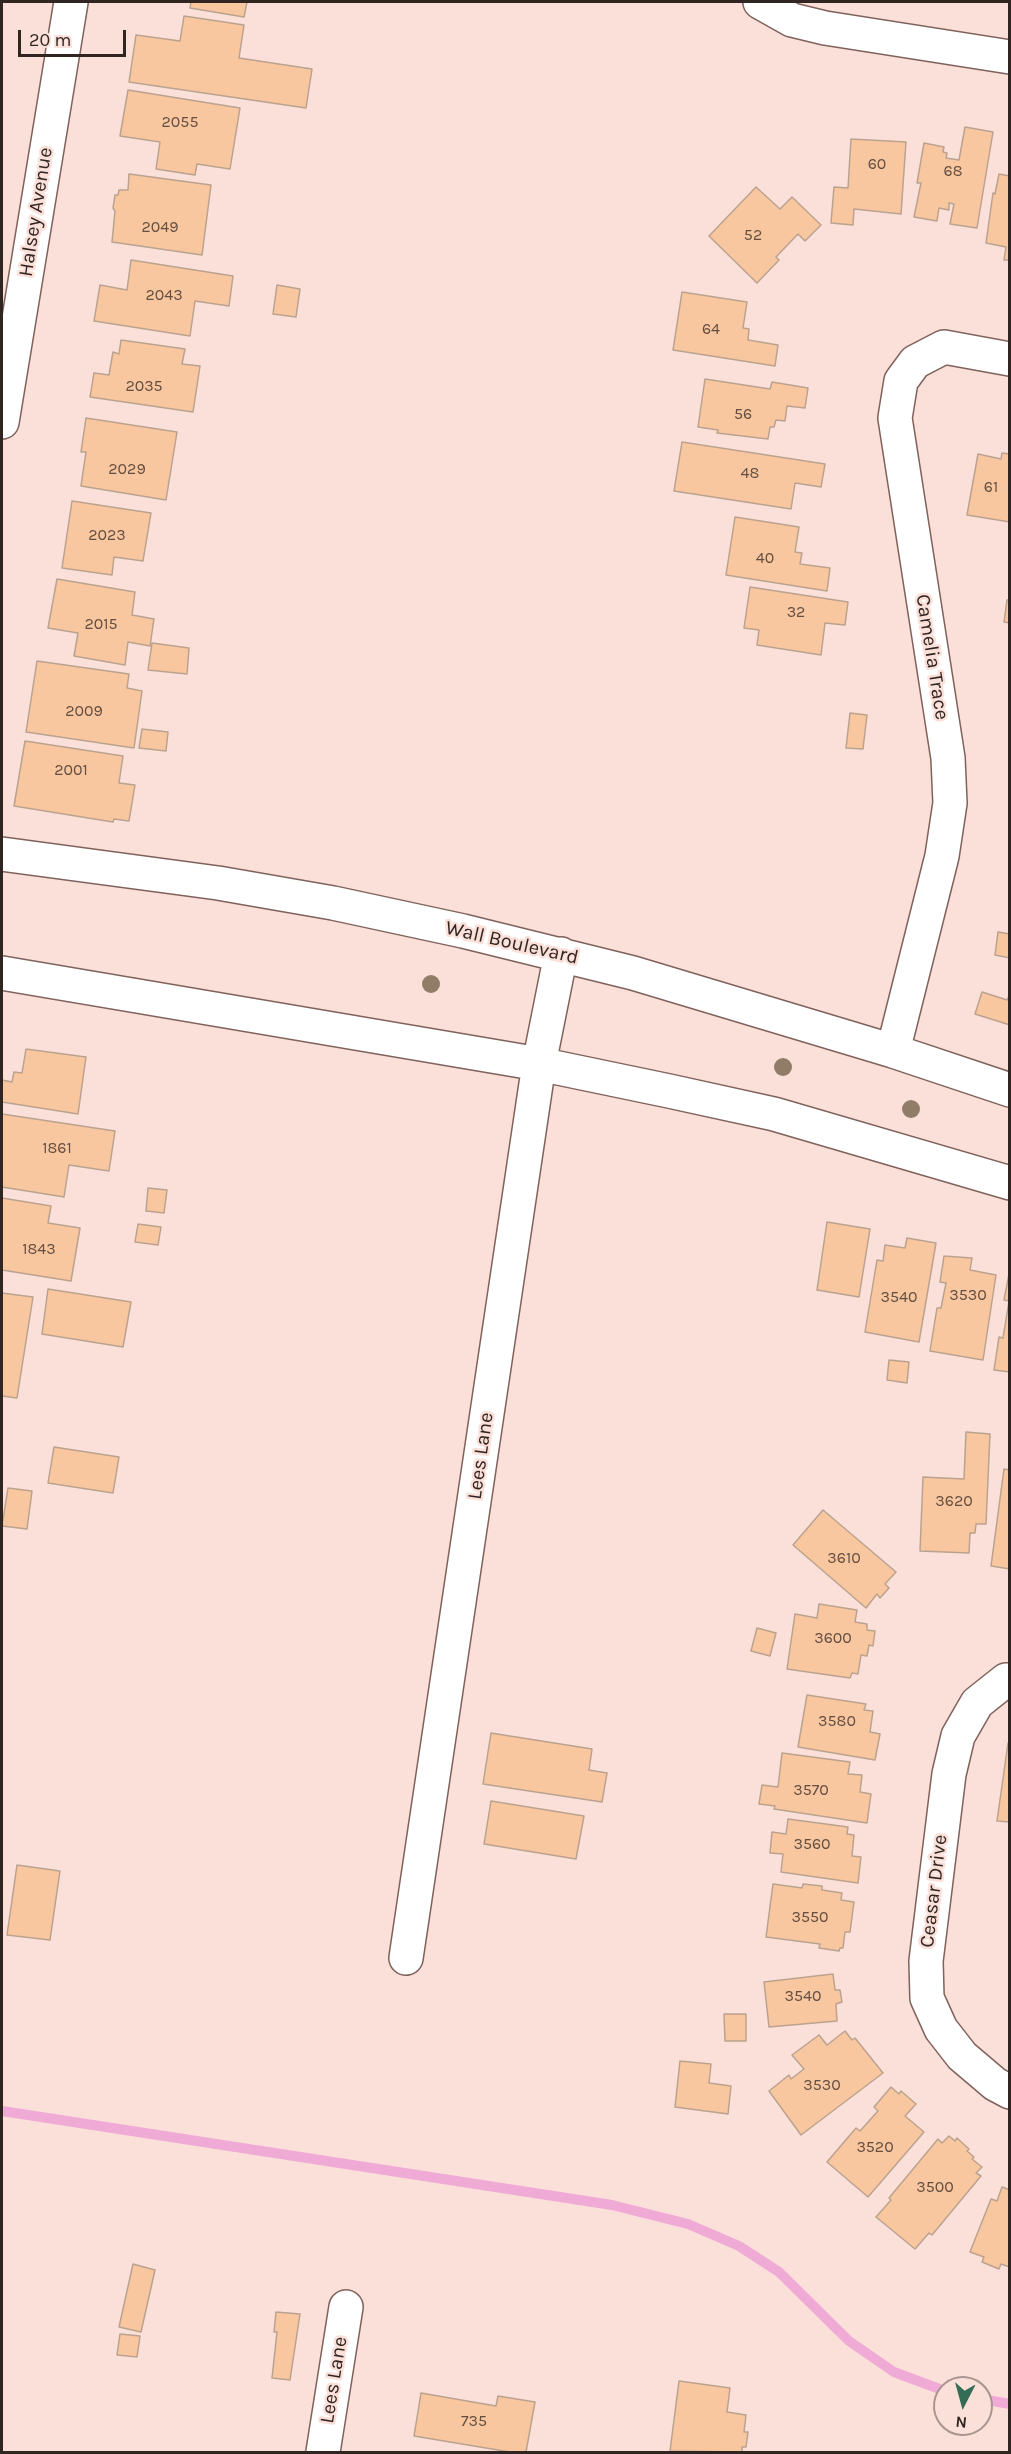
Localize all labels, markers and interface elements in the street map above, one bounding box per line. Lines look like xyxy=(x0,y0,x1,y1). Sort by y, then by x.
scale bar xyxy=(21,18,129,56)
text: 20 m xyxy=(29,29,71,51)
house number: 2055 xyxy=(162,112,198,132)
street label: Halsey Avenue xyxy=(14,146,58,278)
house number: 60 xyxy=(868,154,886,174)
house number: 68 xyxy=(944,161,962,181)
house number: 2049 xyxy=(142,217,178,237)
house number: 52 xyxy=(744,225,762,245)
house number: 2043 xyxy=(145,285,183,305)
house number: 64 xyxy=(702,319,720,339)
house number: 2035 xyxy=(125,376,163,396)
house number: 56 xyxy=(734,404,752,424)
house number: 2029 xyxy=(108,459,146,479)
house number: 48 xyxy=(741,463,759,483)
house number: 61 xyxy=(984,477,998,497)
house number: 2023 xyxy=(88,525,126,545)
house number: 40 xyxy=(756,548,774,568)
street label: Camelia Trace xyxy=(910,592,954,722)
house number: 32 xyxy=(787,602,805,622)
house number: 2015 xyxy=(84,614,118,634)
house number: 2009 xyxy=(65,701,103,721)
house number: 2001 xyxy=(54,760,88,780)
street label: Wall Boulevard xyxy=(443,916,581,970)
house number: 1861 xyxy=(42,1138,72,1158)
house number: 1843 xyxy=(22,1239,56,1259)
house number: 3530 xyxy=(949,1285,987,1305)
house number: 3540 xyxy=(881,1287,917,1307)
street label: Lees Lane xyxy=(463,1411,499,1501)
house number: 3620 xyxy=(935,1491,973,1511)
house number: 3610 xyxy=(827,1548,861,1568)
house number: 3600 xyxy=(814,1628,852,1648)
house number: 3580 xyxy=(818,1711,856,1731)
house number: 3570 xyxy=(793,1780,829,1800)
street label: Ceasar Drive xyxy=(915,1833,953,1949)
house number: 3560 xyxy=(793,1834,831,1854)
house number: 3550 xyxy=(791,1907,829,1927)
house number: 3540 xyxy=(785,1986,821,2006)
house number: 3530 xyxy=(803,2075,841,2095)
house number: 3520 xyxy=(856,2137,894,2157)
house number: 3500 xyxy=(916,2177,954,2197)
street label: Lees Lane xyxy=(315,2335,353,2425)
north arrow xyxy=(933,2376,993,2436)
house number: 735 xyxy=(461,2411,487,2431)
text: N xyxy=(955,2412,968,2432)

